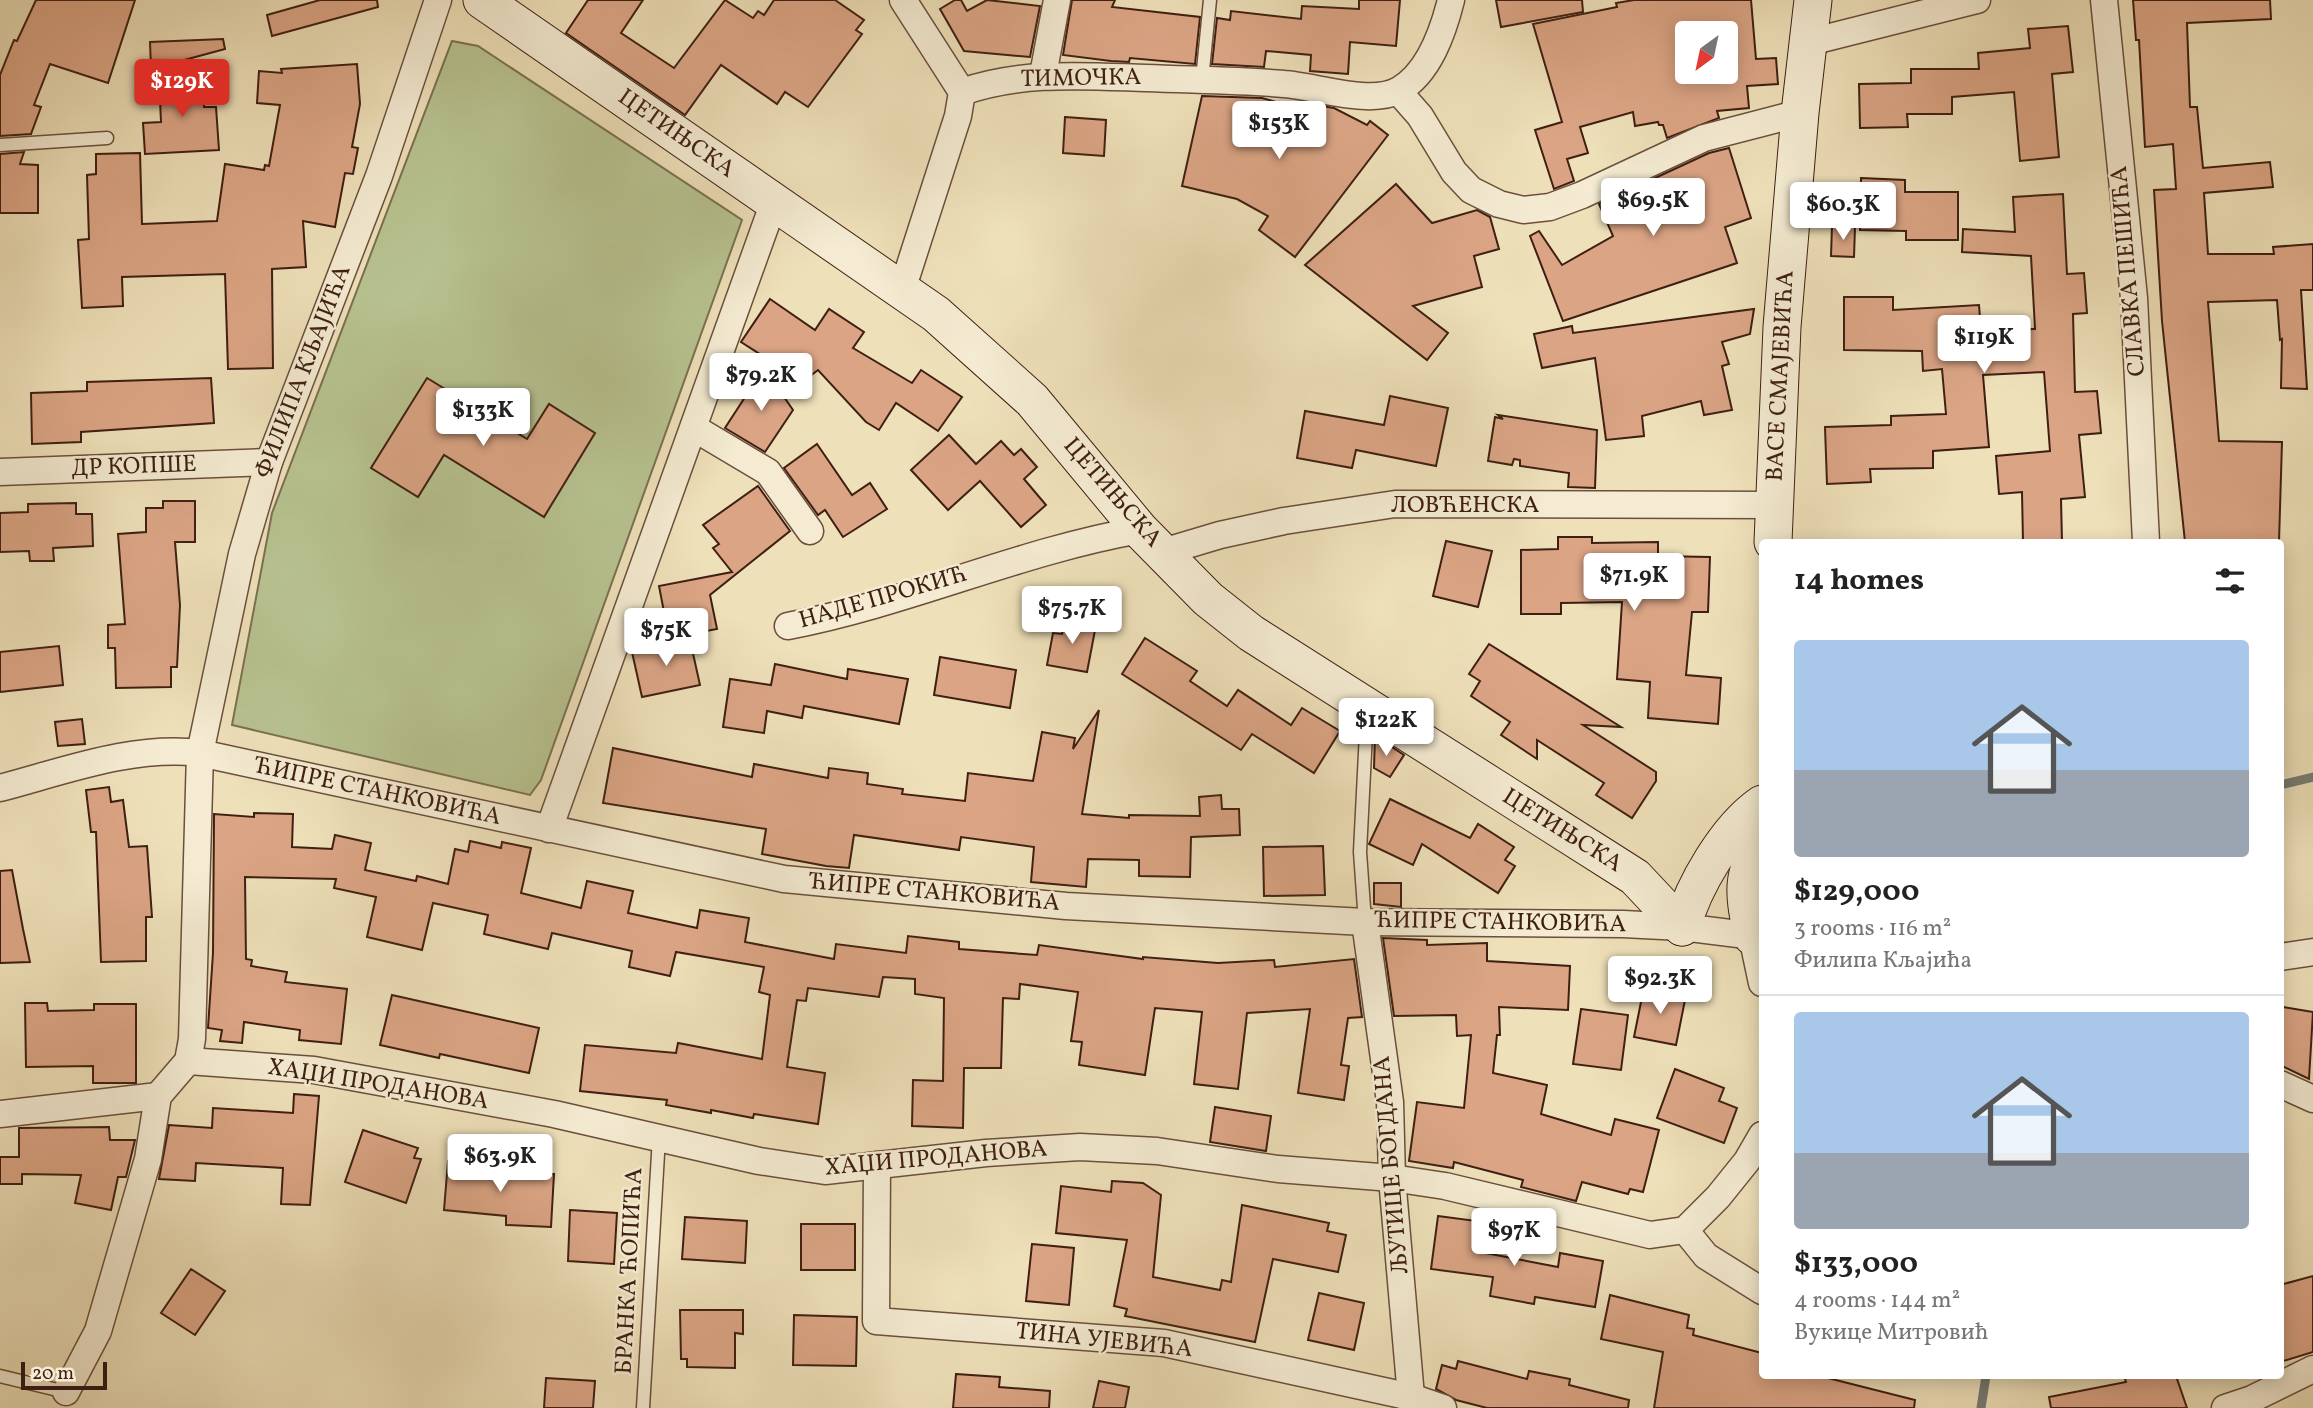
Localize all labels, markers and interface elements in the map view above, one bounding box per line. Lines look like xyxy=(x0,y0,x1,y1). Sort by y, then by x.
north arrow xyxy=(1675,21,1738,84)
map controls xyxy=(1675,21,1738,84)
pin: $129K xyxy=(133,60,231,119)
street label: ТИМОЧКА xyxy=(1020,61,1142,97)
text: $129K xyxy=(150,66,214,98)
street label: ЦЕТИЊСКА xyxy=(611,81,742,187)
pin: $153K xyxy=(1230,102,1328,161)
text: $153K xyxy=(1248,108,1310,140)
street label: СЛАВКА ПЕШИЋА xyxy=(2103,164,2155,378)
pin: $69.5K xyxy=(1596,178,1710,238)
pin: $60.3K xyxy=(1786,182,1900,242)
text: $69.5K xyxy=(1617,185,1689,217)
text: $60.3K xyxy=(1806,189,1880,221)
street label: ФИЛИПА КЉАЈИЋА xyxy=(248,260,360,484)
street label: ВАСЕ СМАЈЕВИЋА xyxy=(1758,270,1804,482)
pin: $119K xyxy=(1935,316,2033,375)
text: $119K xyxy=(1954,322,2014,354)
pin: $79.2K xyxy=(704,354,818,413)
text: $79.2K xyxy=(725,360,797,392)
pin: $133K xyxy=(434,388,532,448)
text: $133K xyxy=(452,395,514,427)
street label: ЦЕТИЊСКА xyxy=(1055,430,1170,556)
street label: ДР КОПШЕ xyxy=(71,448,197,486)
street label: ЛОВЋЕНСКА xyxy=(1391,489,1539,523)
pin: $71.9K xyxy=(1577,554,1691,613)
street label: НАДЕ ПРОКИЋ xyxy=(795,558,971,638)
text: $71.9K xyxy=(1600,560,1668,592)
text: 14 homes xyxy=(1794,560,1924,602)
icon: filters xyxy=(2211,562,2249,600)
pin: $75.7K xyxy=(1015,586,1129,646)
text: $75.7K xyxy=(1038,593,1106,625)
pin: $75K xyxy=(625,608,707,668)
text: $75K xyxy=(640,615,692,647)
icon: home xyxy=(1959,686,2085,812)
pin: $122K xyxy=(1337,698,1435,758)
text: $122K xyxy=(1355,705,1417,737)
street label: ЋИПРЕ СТАНКОВИЋА xyxy=(250,749,504,835)
street label: ЦЕТИЊСКА xyxy=(1495,781,1629,882)
street label: ЋИПРЕ СТАНКОВИЋА xyxy=(807,865,1061,921)
text: $129,000 xyxy=(1794,871,1920,913)
street label: ЋИПРЕ СТАНКОВИЋА xyxy=(1373,904,1627,942)
text: 3 rooms · 116 m² xyxy=(1794,913,1951,945)
text: Филипа Кљајића xyxy=(1794,945,1972,977)
pin: $92.3K xyxy=(1603,956,1717,1016)
text: $92.3K xyxy=(1624,963,1696,995)
street label: ХАЏИ ПРОДАНОВА xyxy=(265,1051,491,1119)
street label: ЉУТИЦЕ БОГДАНА xyxy=(1366,1054,1418,1275)
icon: home xyxy=(1959,1058,2085,1184)
street label: ХАЏИ ПРОДАНОВА xyxy=(823,1132,1049,1186)
pin: $63.9K xyxy=(443,1134,557,1194)
text: $63.9K xyxy=(464,1141,536,1173)
street label: БРАНКА ЋОПИЋА xyxy=(608,1167,652,1375)
pin: $97K xyxy=(1473,1208,1555,1268)
text: $97K xyxy=(1487,1215,1541,1247)
text: $133,000 xyxy=(1794,1243,1918,1285)
text: 4 rooms · 144 m² xyxy=(1794,1285,1960,1317)
street label: ТИНА УЈЕВИЋА xyxy=(1014,1315,1194,1367)
text: Вукице Митровић xyxy=(1794,1317,1988,1349)
scale bar xyxy=(21,1359,107,1391)
text: 20 m xyxy=(32,1361,74,1387)

